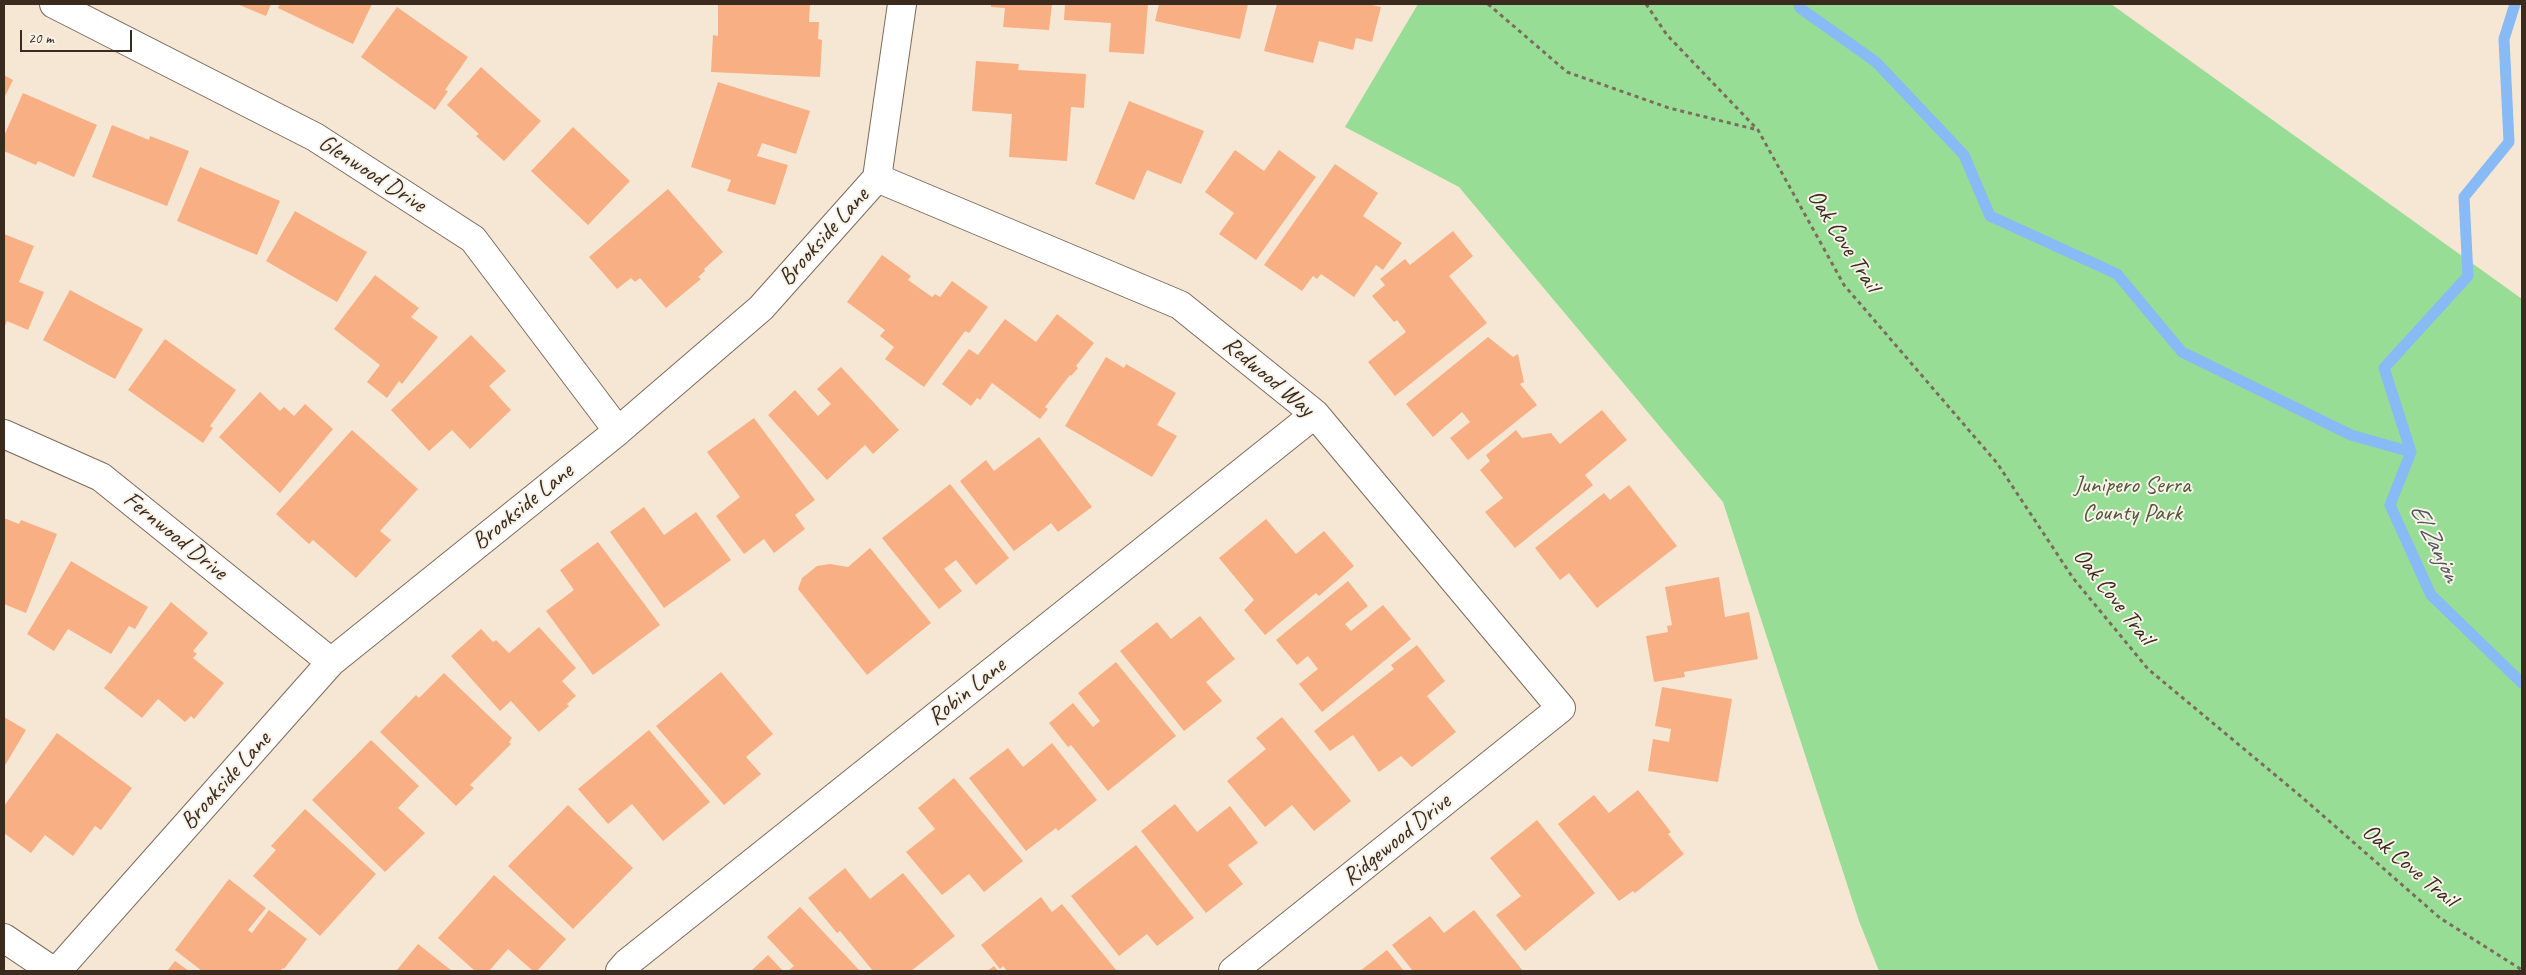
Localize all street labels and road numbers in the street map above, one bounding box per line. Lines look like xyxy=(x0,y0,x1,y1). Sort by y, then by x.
street label: Glenwood Drive xyxy=(313,129,431,219)
street label: Brookside Lane xyxy=(773,182,875,292)
street label: Oak Cove Trail xyxy=(1800,185,1886,297)
street label: Redwood Way xyxy=(1217,331,1319,423)
street label: Brookside Lane xyxy=(467,457,579,557)
street label: Fernwood Drive xyxy=(117,485,233,587)
street label: Oak Cove Trail xyxy=(2066,543,2160,651)
street label: Robin Lane xyxy=(922,652,1012,732)
street label: Brookside Lane xyxy=(175,726,277,836)
street label: Ridgewood Drive xyxy=(1337,788,1457,892)
street label: Oak Cove Trail xyxy=(2356,818,2462,914)

